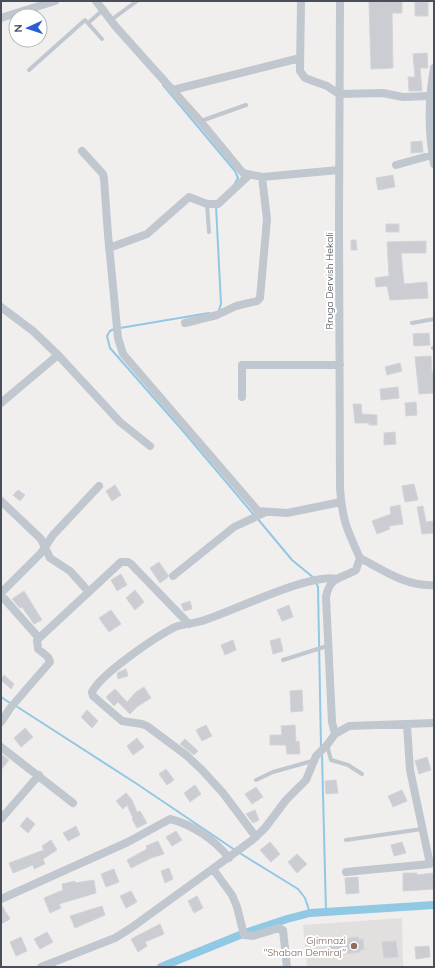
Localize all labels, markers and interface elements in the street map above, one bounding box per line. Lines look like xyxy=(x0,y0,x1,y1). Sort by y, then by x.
north arrow xyxy=(8,8,48,48)
text: N xyxy=(11,24,25,33)
street label: Rruga Dervish Hekali xyxy=(323,232,336,330)
place label: Gjimnazi "Shaban Demiraj" xyxy=(264,934,346,959)
marker: Gjimnazi "Shaban Demiraj" xyxy=(349,941,359,951)

